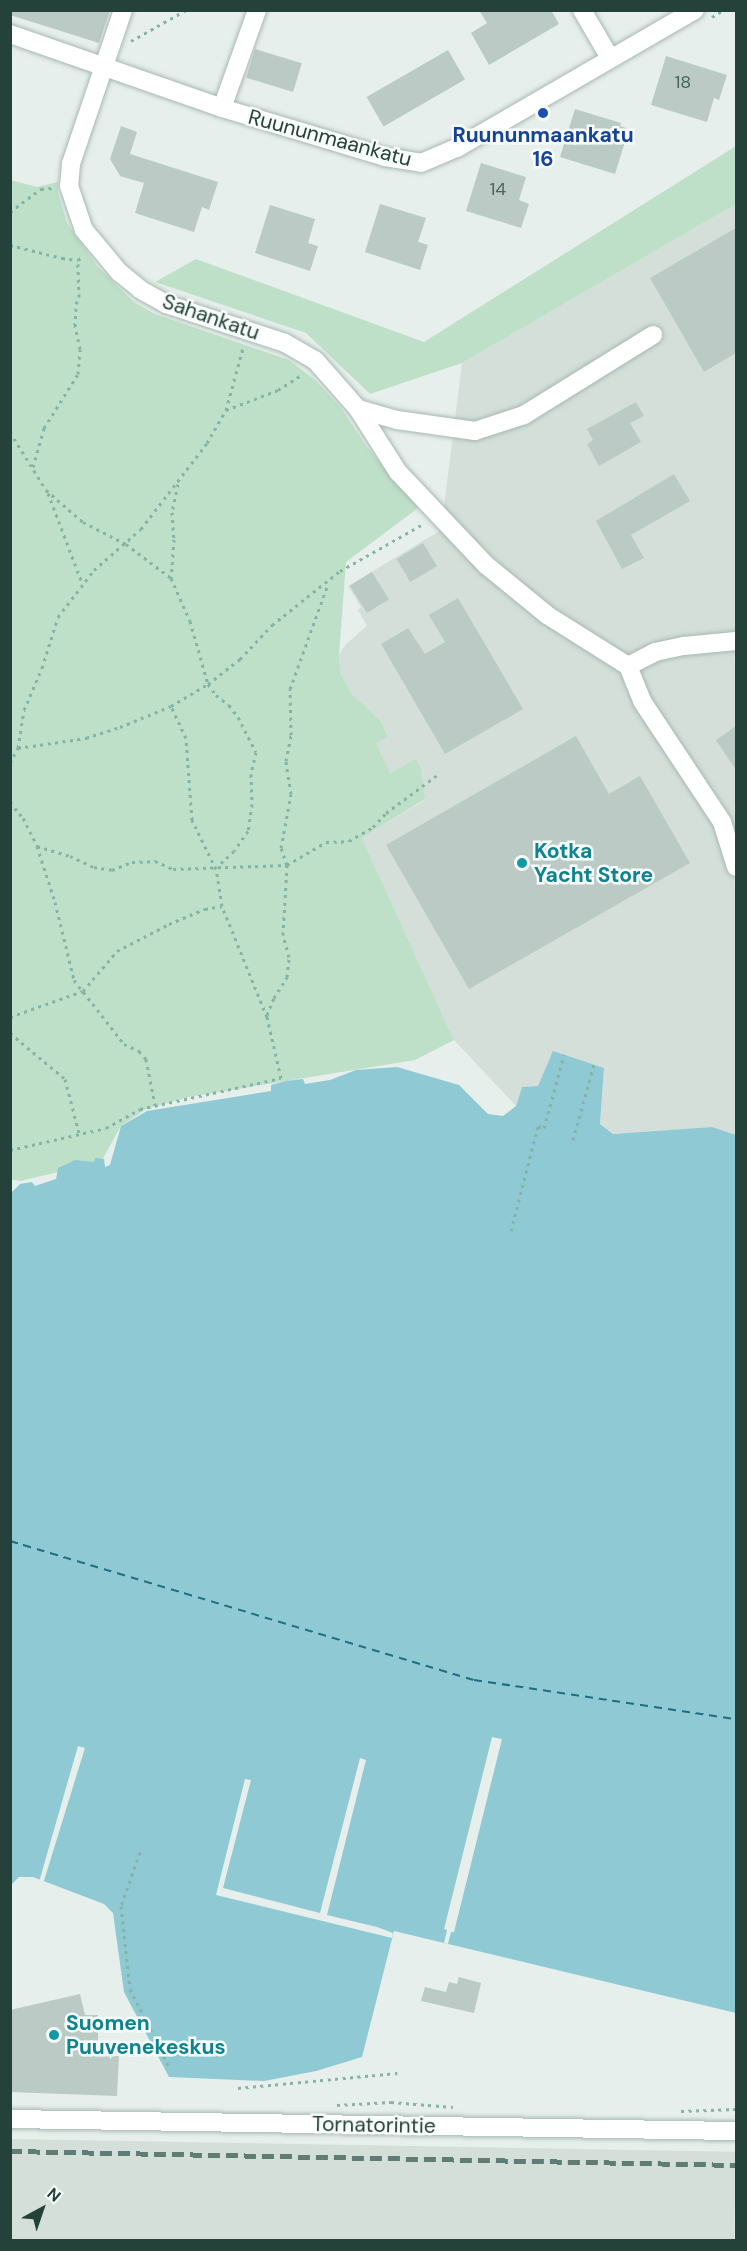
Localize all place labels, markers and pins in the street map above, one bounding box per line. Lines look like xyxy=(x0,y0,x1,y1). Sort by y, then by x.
marker: Ruununmaankatu 16 xyxy=(536,106,550,120)
place label: Ruununmaankatu 16 xyxy=(452,122,634,172)
place label: Kotka Yacht Store xyxy=(534,838,653,888)
marker: Kotka Yacht Store xyxy=(515,856,529,870)
place label: Suomen Puuvenekeskus xyxy=(66,2010,226,2060)
marker: Suomen Puuvenekeskus xyxy=(47,2028,61,2042)

